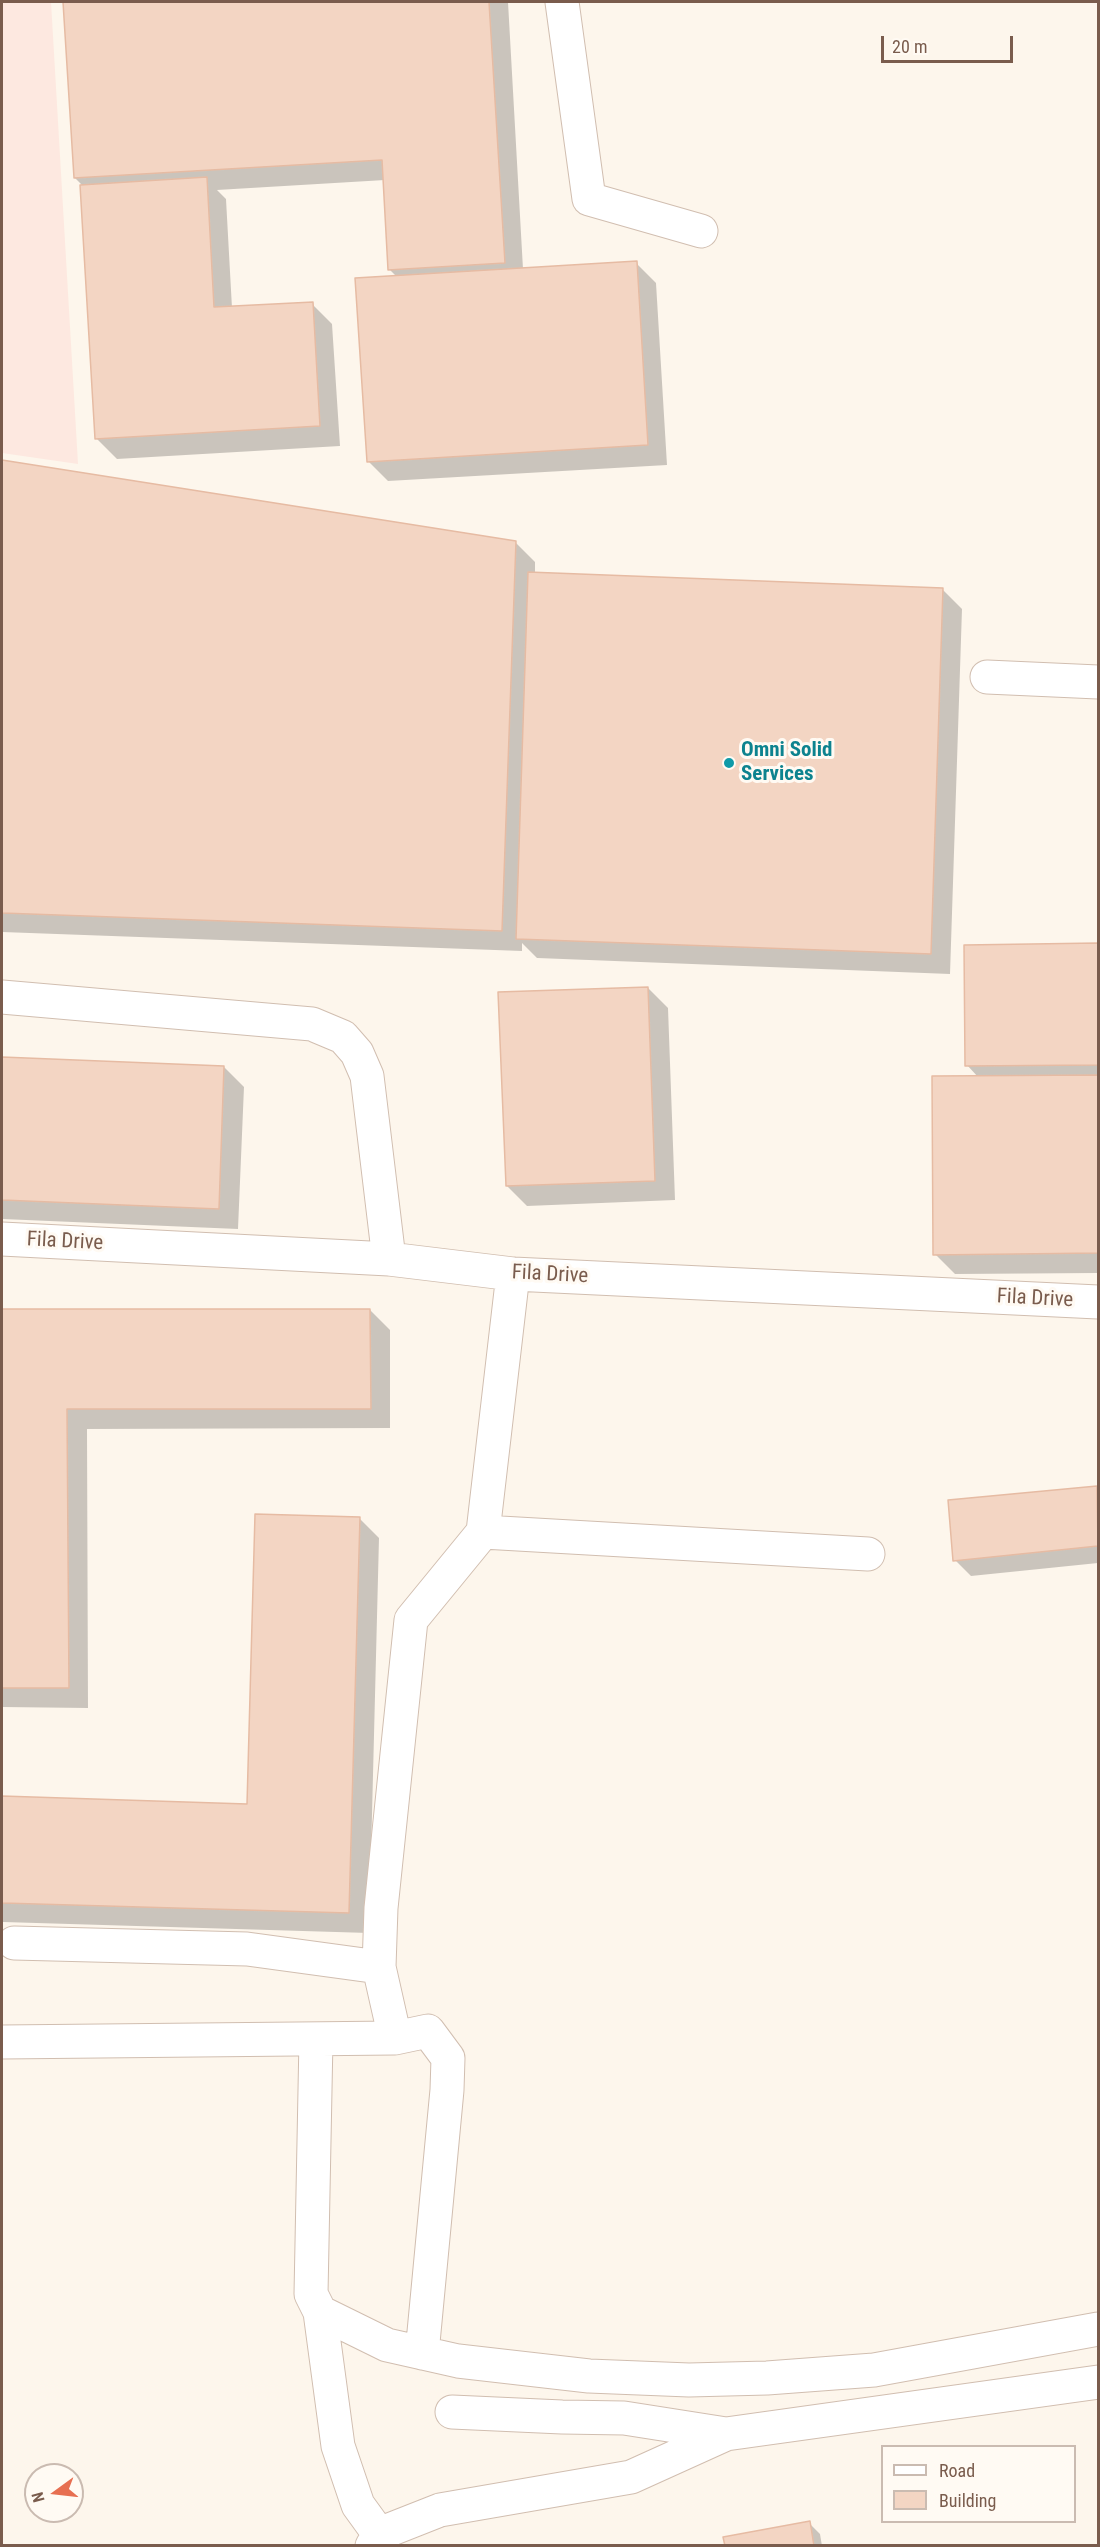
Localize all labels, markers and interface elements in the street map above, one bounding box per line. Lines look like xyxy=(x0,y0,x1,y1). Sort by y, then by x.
scale bar xyxy=(884,24,1016,62)
text: 20 m xyxy=(892,36,927,57)
place label: Omni Solid Services xyxy=(741,738,832,788)
marker: Omni Solid Services xyxy=(722,756,736,770)
street label: Fila Drive xyxy=(26,1227,104,1257)
street label: Fila Drive xyxy=(511,1260,589,1290)
street label: Fila Drive xyxy=(996,1284,1074,1314)
legend xyxy=(881,2445,1076,2523)
text: Road xyxy=(939,2460,975,2481)
north arrow xyxy=(24,2463,84,2523)
text: N xyxy=(28,2490,49,2504)
text: Building xyxy=(939,2490,996,2511)

